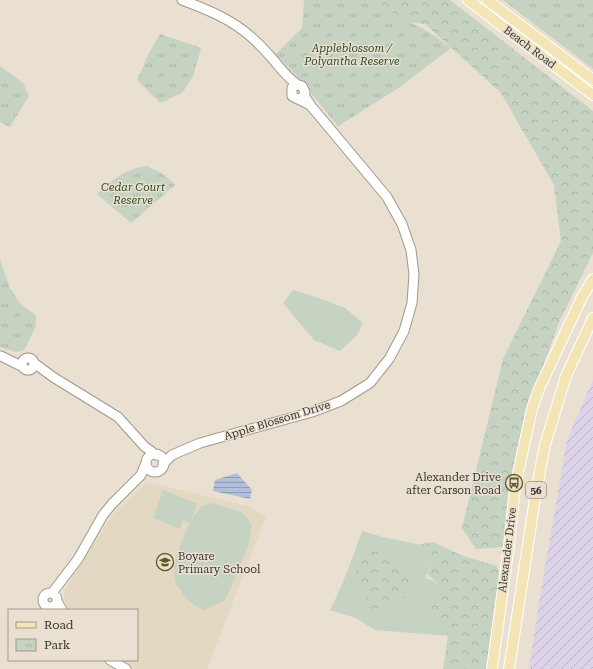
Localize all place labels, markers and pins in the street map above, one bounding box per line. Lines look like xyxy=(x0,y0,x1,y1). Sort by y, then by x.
place label: Alexander Drive after Carson Road xyxy=(406,471,501,497)
bus stop icon: Alexander Drive after Carson Road xyxy=(504,473,524,493)
place label: Boyare Primary School xyxy=(178,550,261,576)
school or university icon: Boyare Primary School xyxy=(155,552,175,572)

